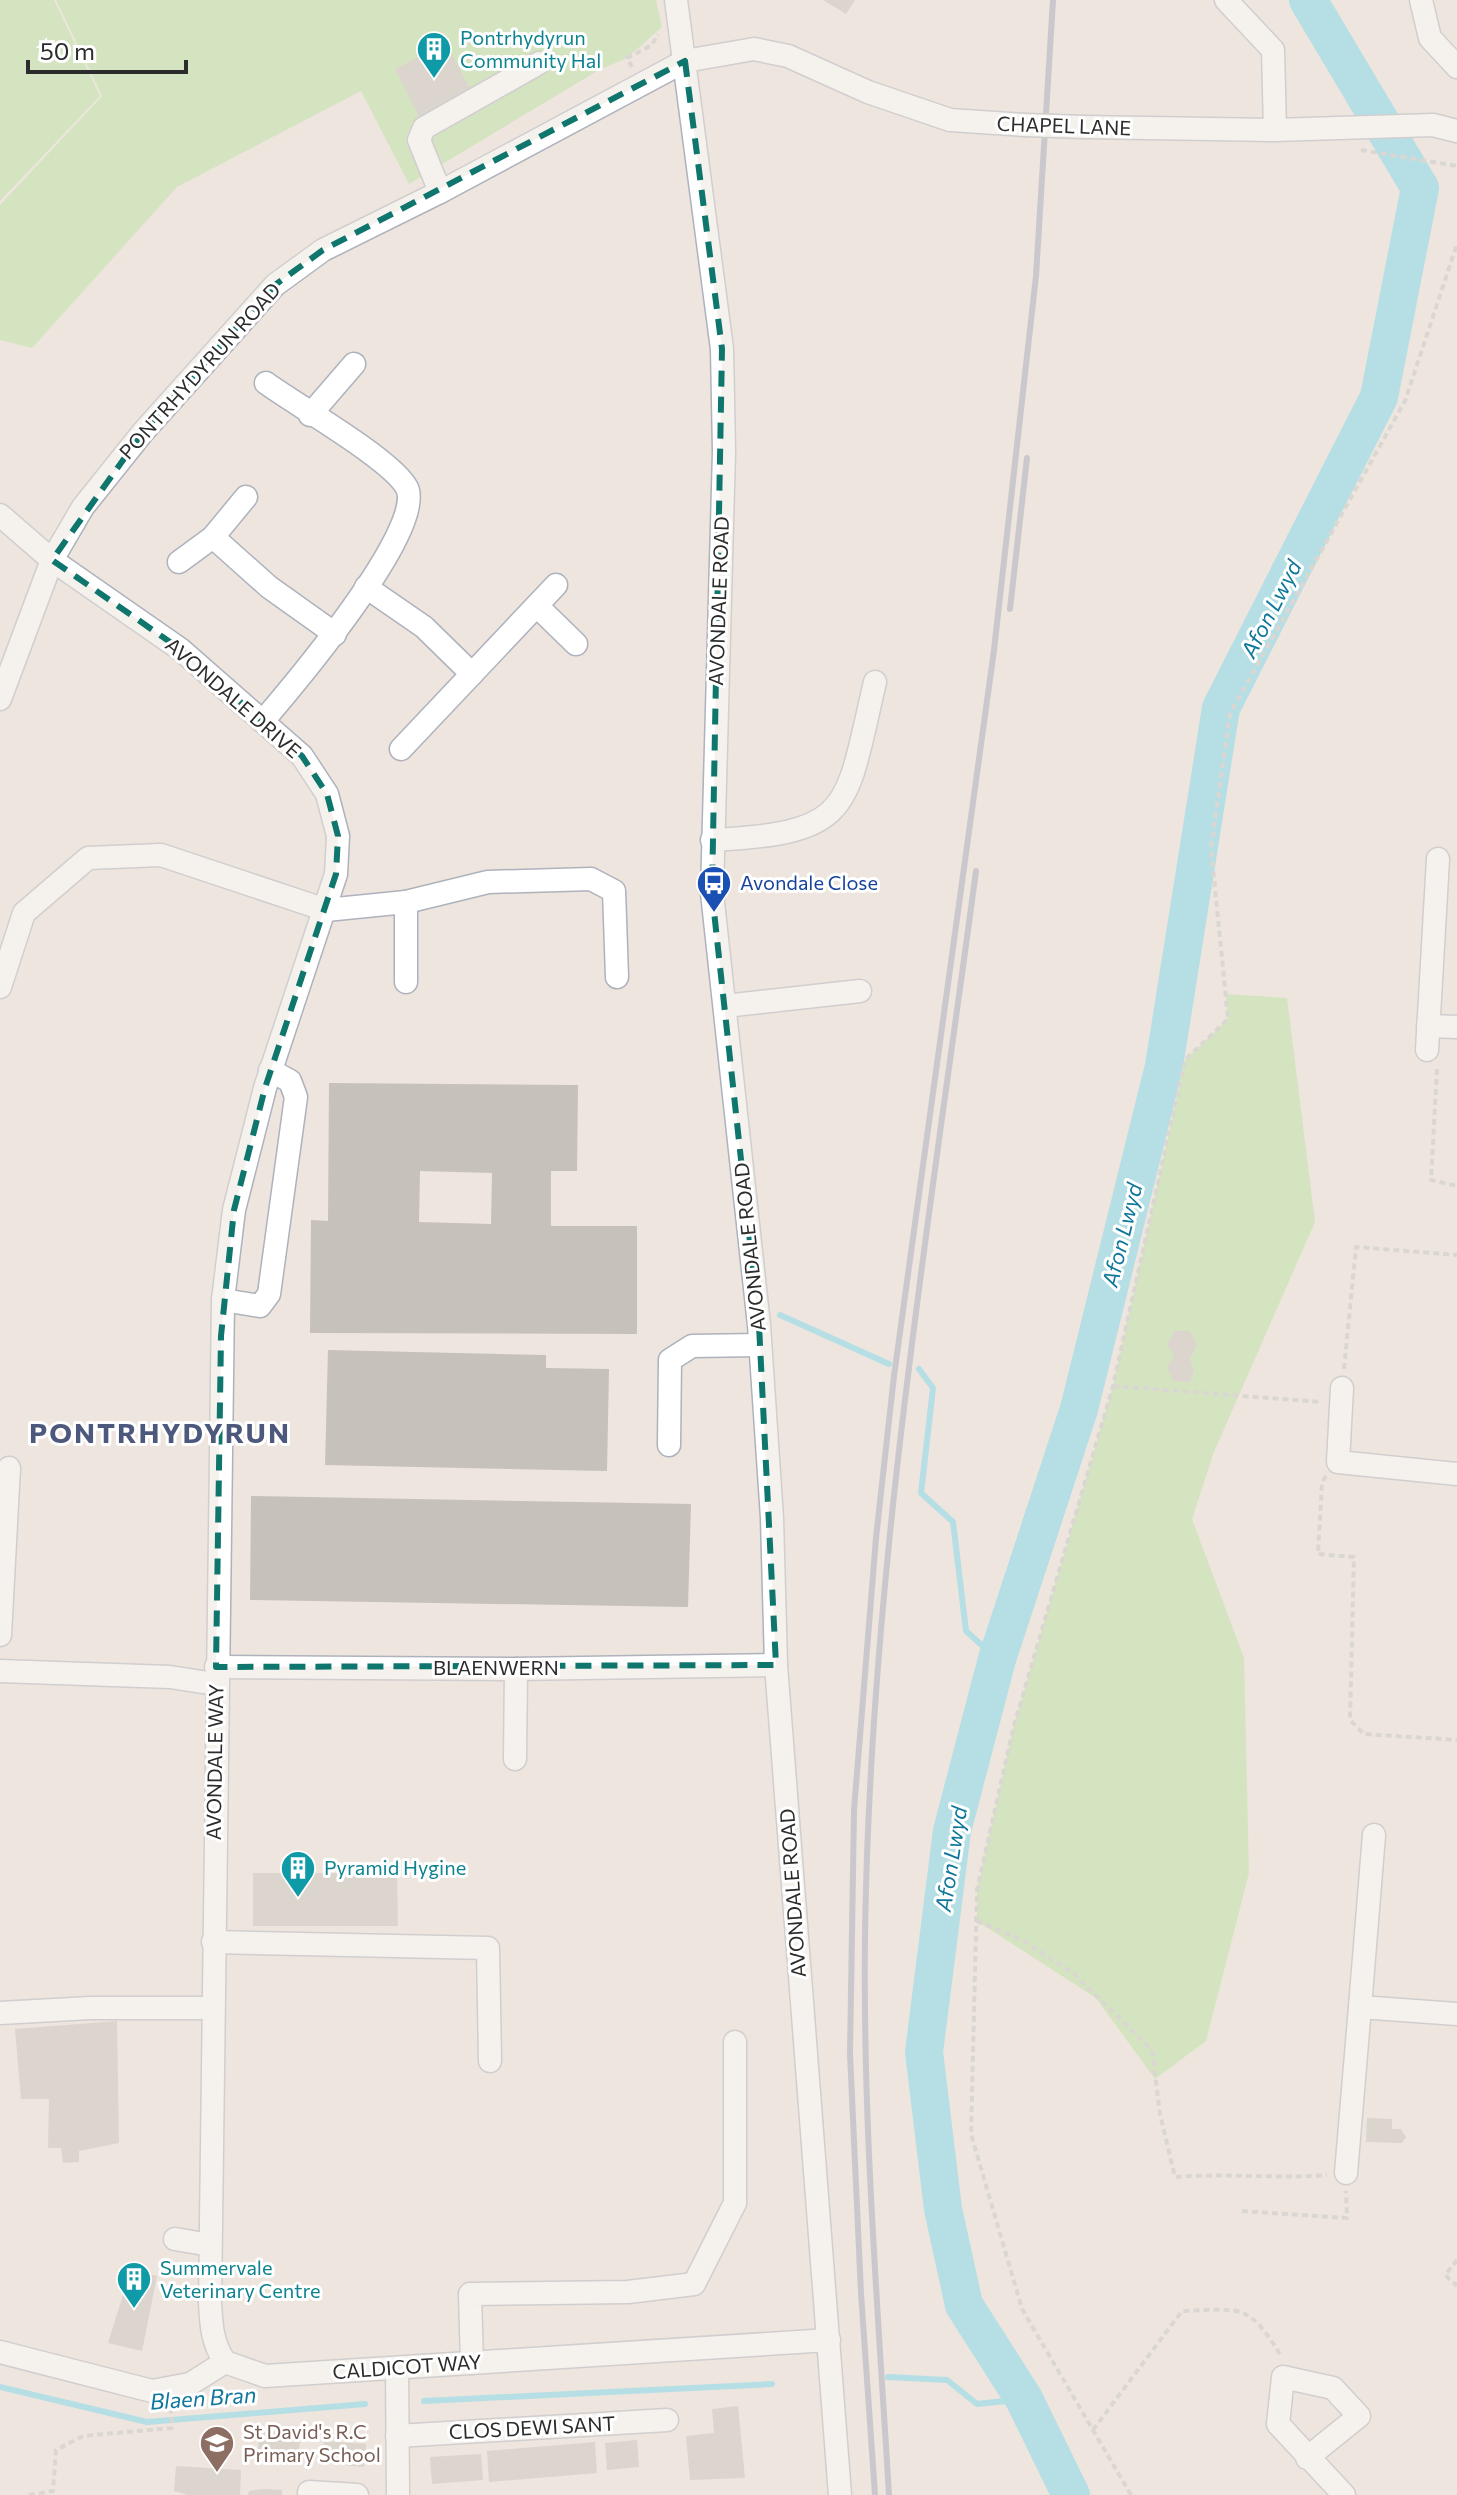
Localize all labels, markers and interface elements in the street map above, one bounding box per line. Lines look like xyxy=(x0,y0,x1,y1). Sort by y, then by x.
scale bar xyxy=(28,24,186,74)
place label: Pontrhydyrun Community Hal xyxy=(460,25,601,72)
building icon: Pontrhydyrun Community Hal xyxy=(415,30,453,80)
text: 50 m xyxy=(40,36,95,65)
street label: CHAPEL LANE xyxy=(996,111,1132,139)
street label: PONTRHYDYRUN ROAD xyxy=(114,277,285,463)
street label: AVONDALE ROAD xyxy=(703,516,733,686)
water label: Afon Lwyd xyxy=(1234,554,1307,663)
street label: AVONDALE DRIVE xyxy=(161,632,306,763)
bus stop icon: Avondale Close xyxy=(695,864,733,914)
place label: Avondale Close xyxy=(740,870,878,894)
street label: AVONDALE ROAD xyxy=(728,1162,770,1333)
water label: Afon Lwyd xyxy=(1095,1179,1148,1290)
district label: PONTRHYDYRUN xyxy=(29,1415,291,1449)
street label: BLAENWERN xyxy=(433,1655,559,1679)
street label: AVONDALE WAY xyxy=(201,1684,227,1840)
water label: Afon Lwyd xyxy=(929,1803,972,1914)
street label: AVONDALE ROAD xyxy=(774,1808,810,1978)
building icon: Pyramid Hygine xyxy=(279,1849,317,1899)
place label: Pyramid Hygine xyxy=(324,1855,466,1879)
place label: Summervale Veterinary Centre xyxy=(160,2255,321,2302)
building icon: Summervale Veterinary Centre xyxy=(115,2260,153,2310)
street label: CALDICOT WAY xyxy=(332,2349,482,2383)
water label: Blaen Bran xyxy=(149,2380,257,2415)
street label: CLOS DEWI SANT xyxy=(448,2411,616,2443)
place label: St David's R.C Primary School xyxy=(243,2419,381,2466)
school or university icon: St David's R.C Primary School xyxy=(198,2424,236,2474)

